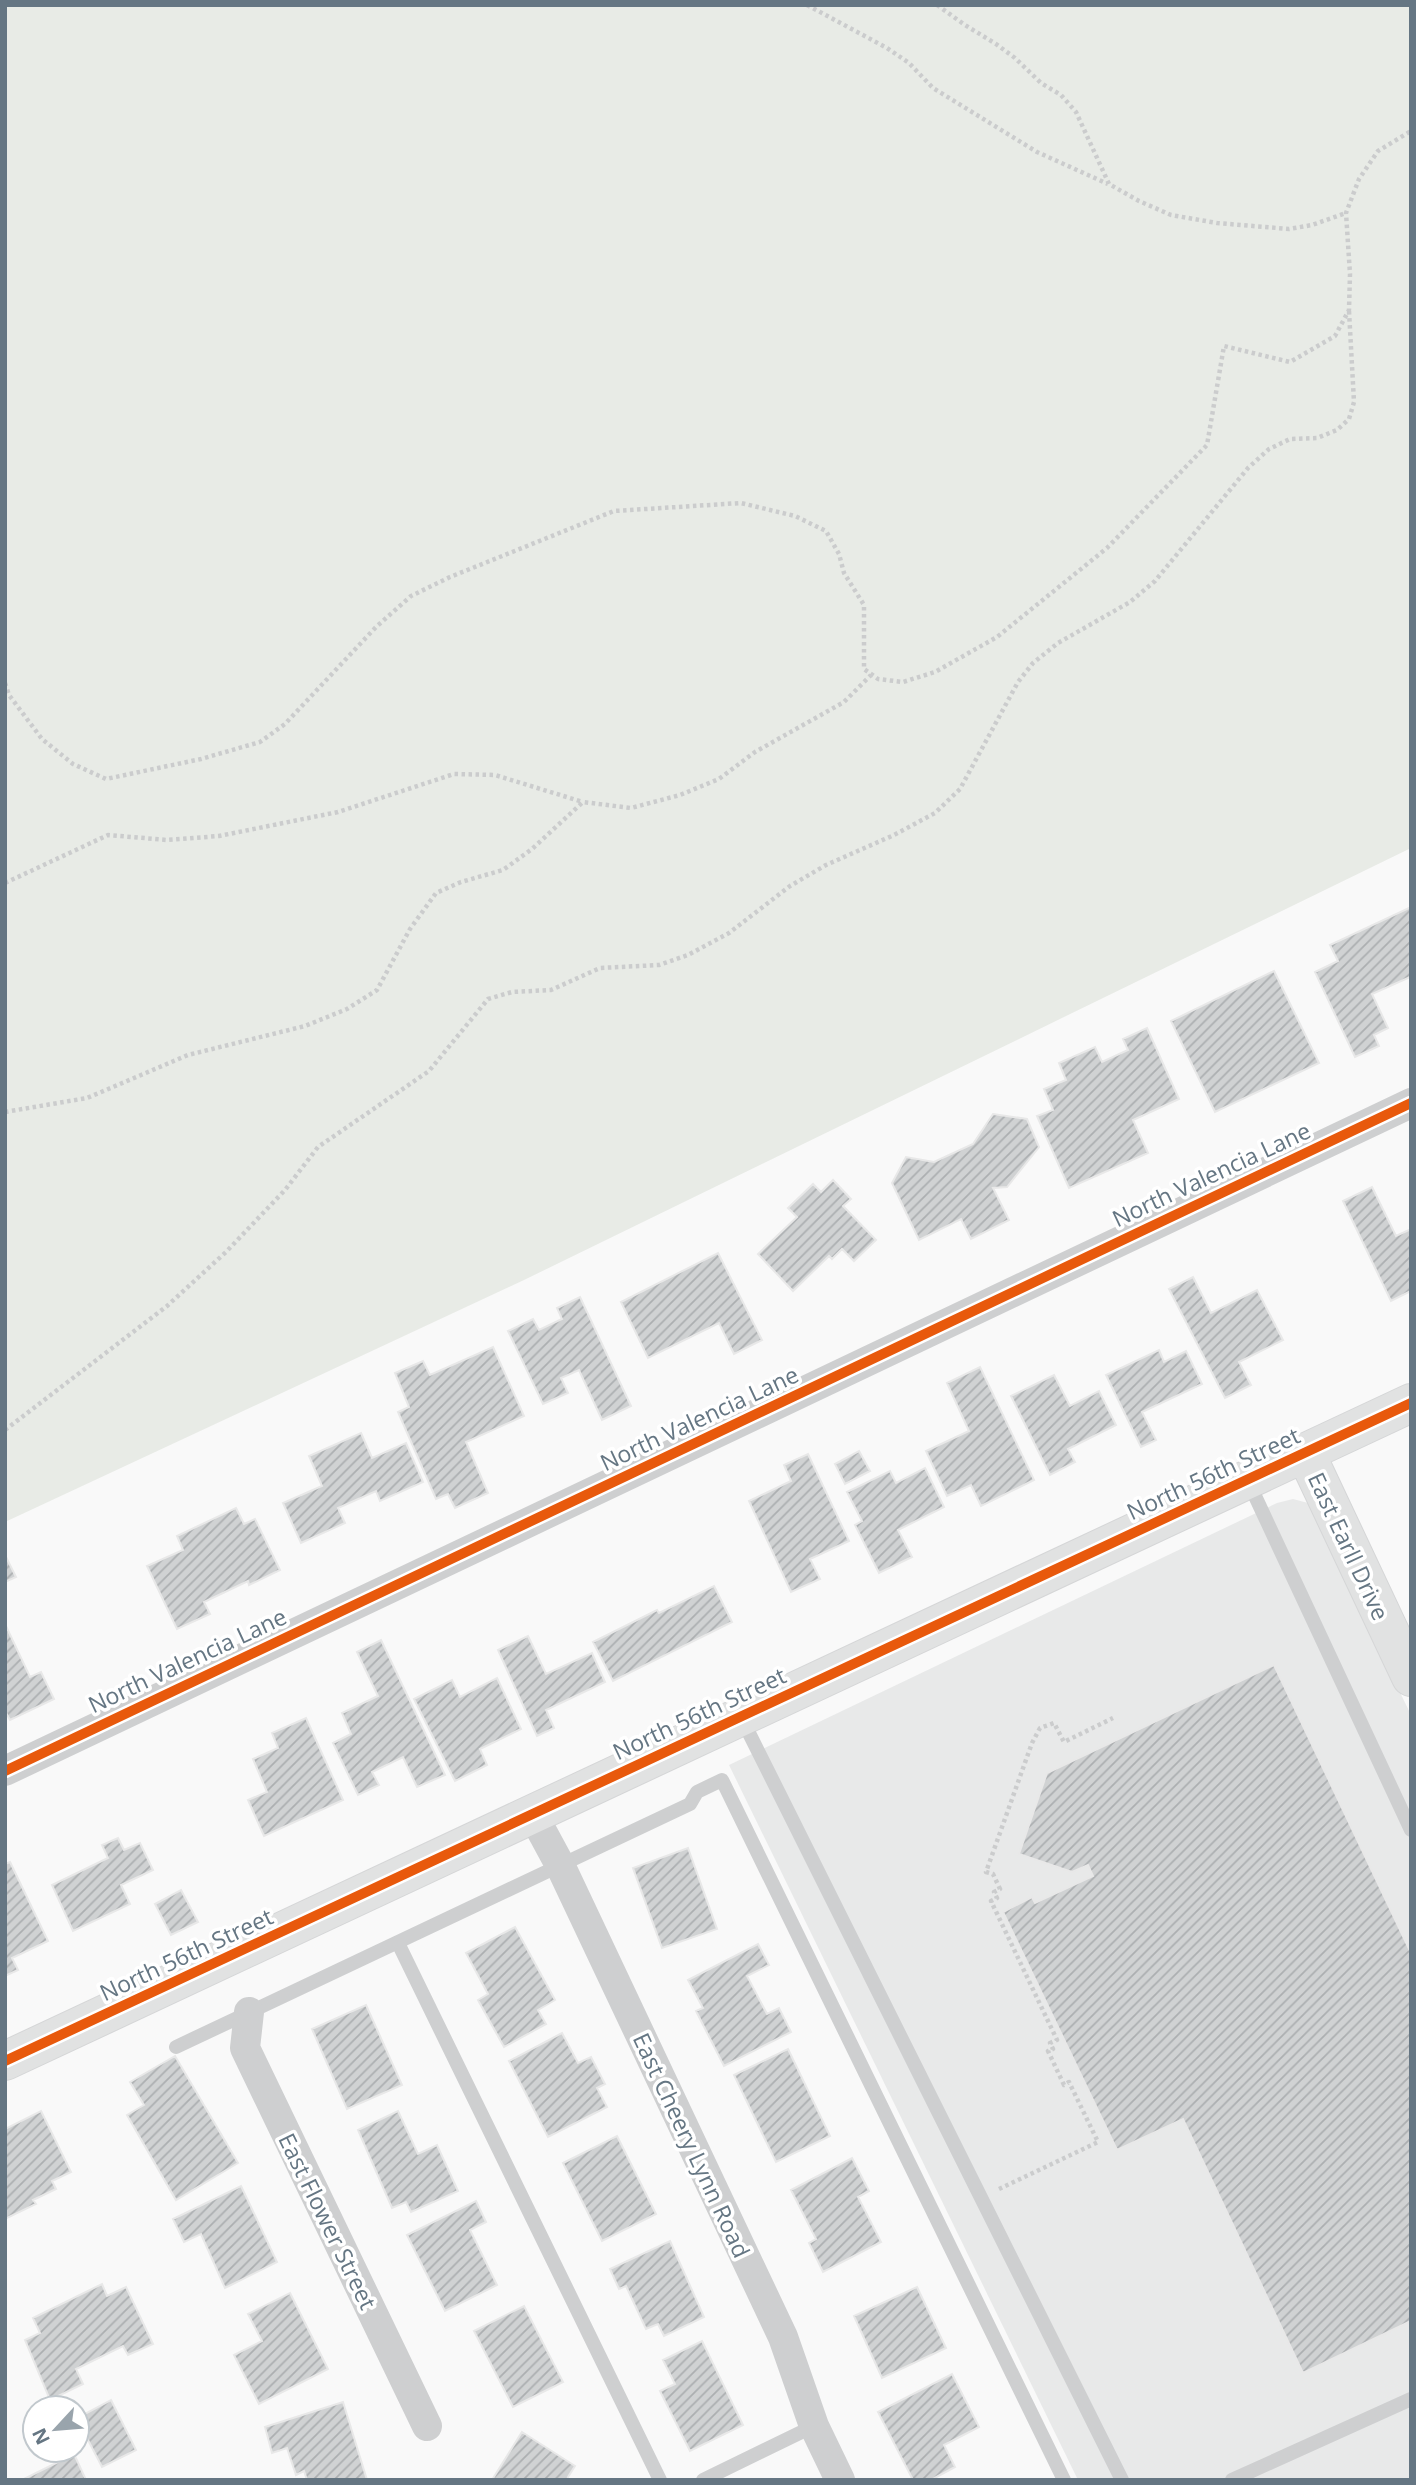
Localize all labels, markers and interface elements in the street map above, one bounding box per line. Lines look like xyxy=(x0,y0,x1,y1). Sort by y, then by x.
street label: North Valencia Lane xyxy=(1107,1114,1315,1234)
street label: North Valencia Lane xyxy=(595,1358,803,1478)
street label: North 56th Street xyxy=(1121,1419,1305,1527)
street label: East Earll Drive xyxy=(1301,1467,1397,1625)
street label: North Valencia Lane xyxy=(83,1600,291,1720)
street label: North 56th Street xyxy=(607,1659,791,1767)
street label: North 56th Street xyxy=(94,1900,278,2008)
street label: East Cheery Lynn Road xyxy=(626,2027,758,2263)
street label: East Flower Street xyxy=(271,2127,385,2315)
north arrow xyxy=(21,2394,91,2464)
text: N xyxy=(26,2424,56,2449)

